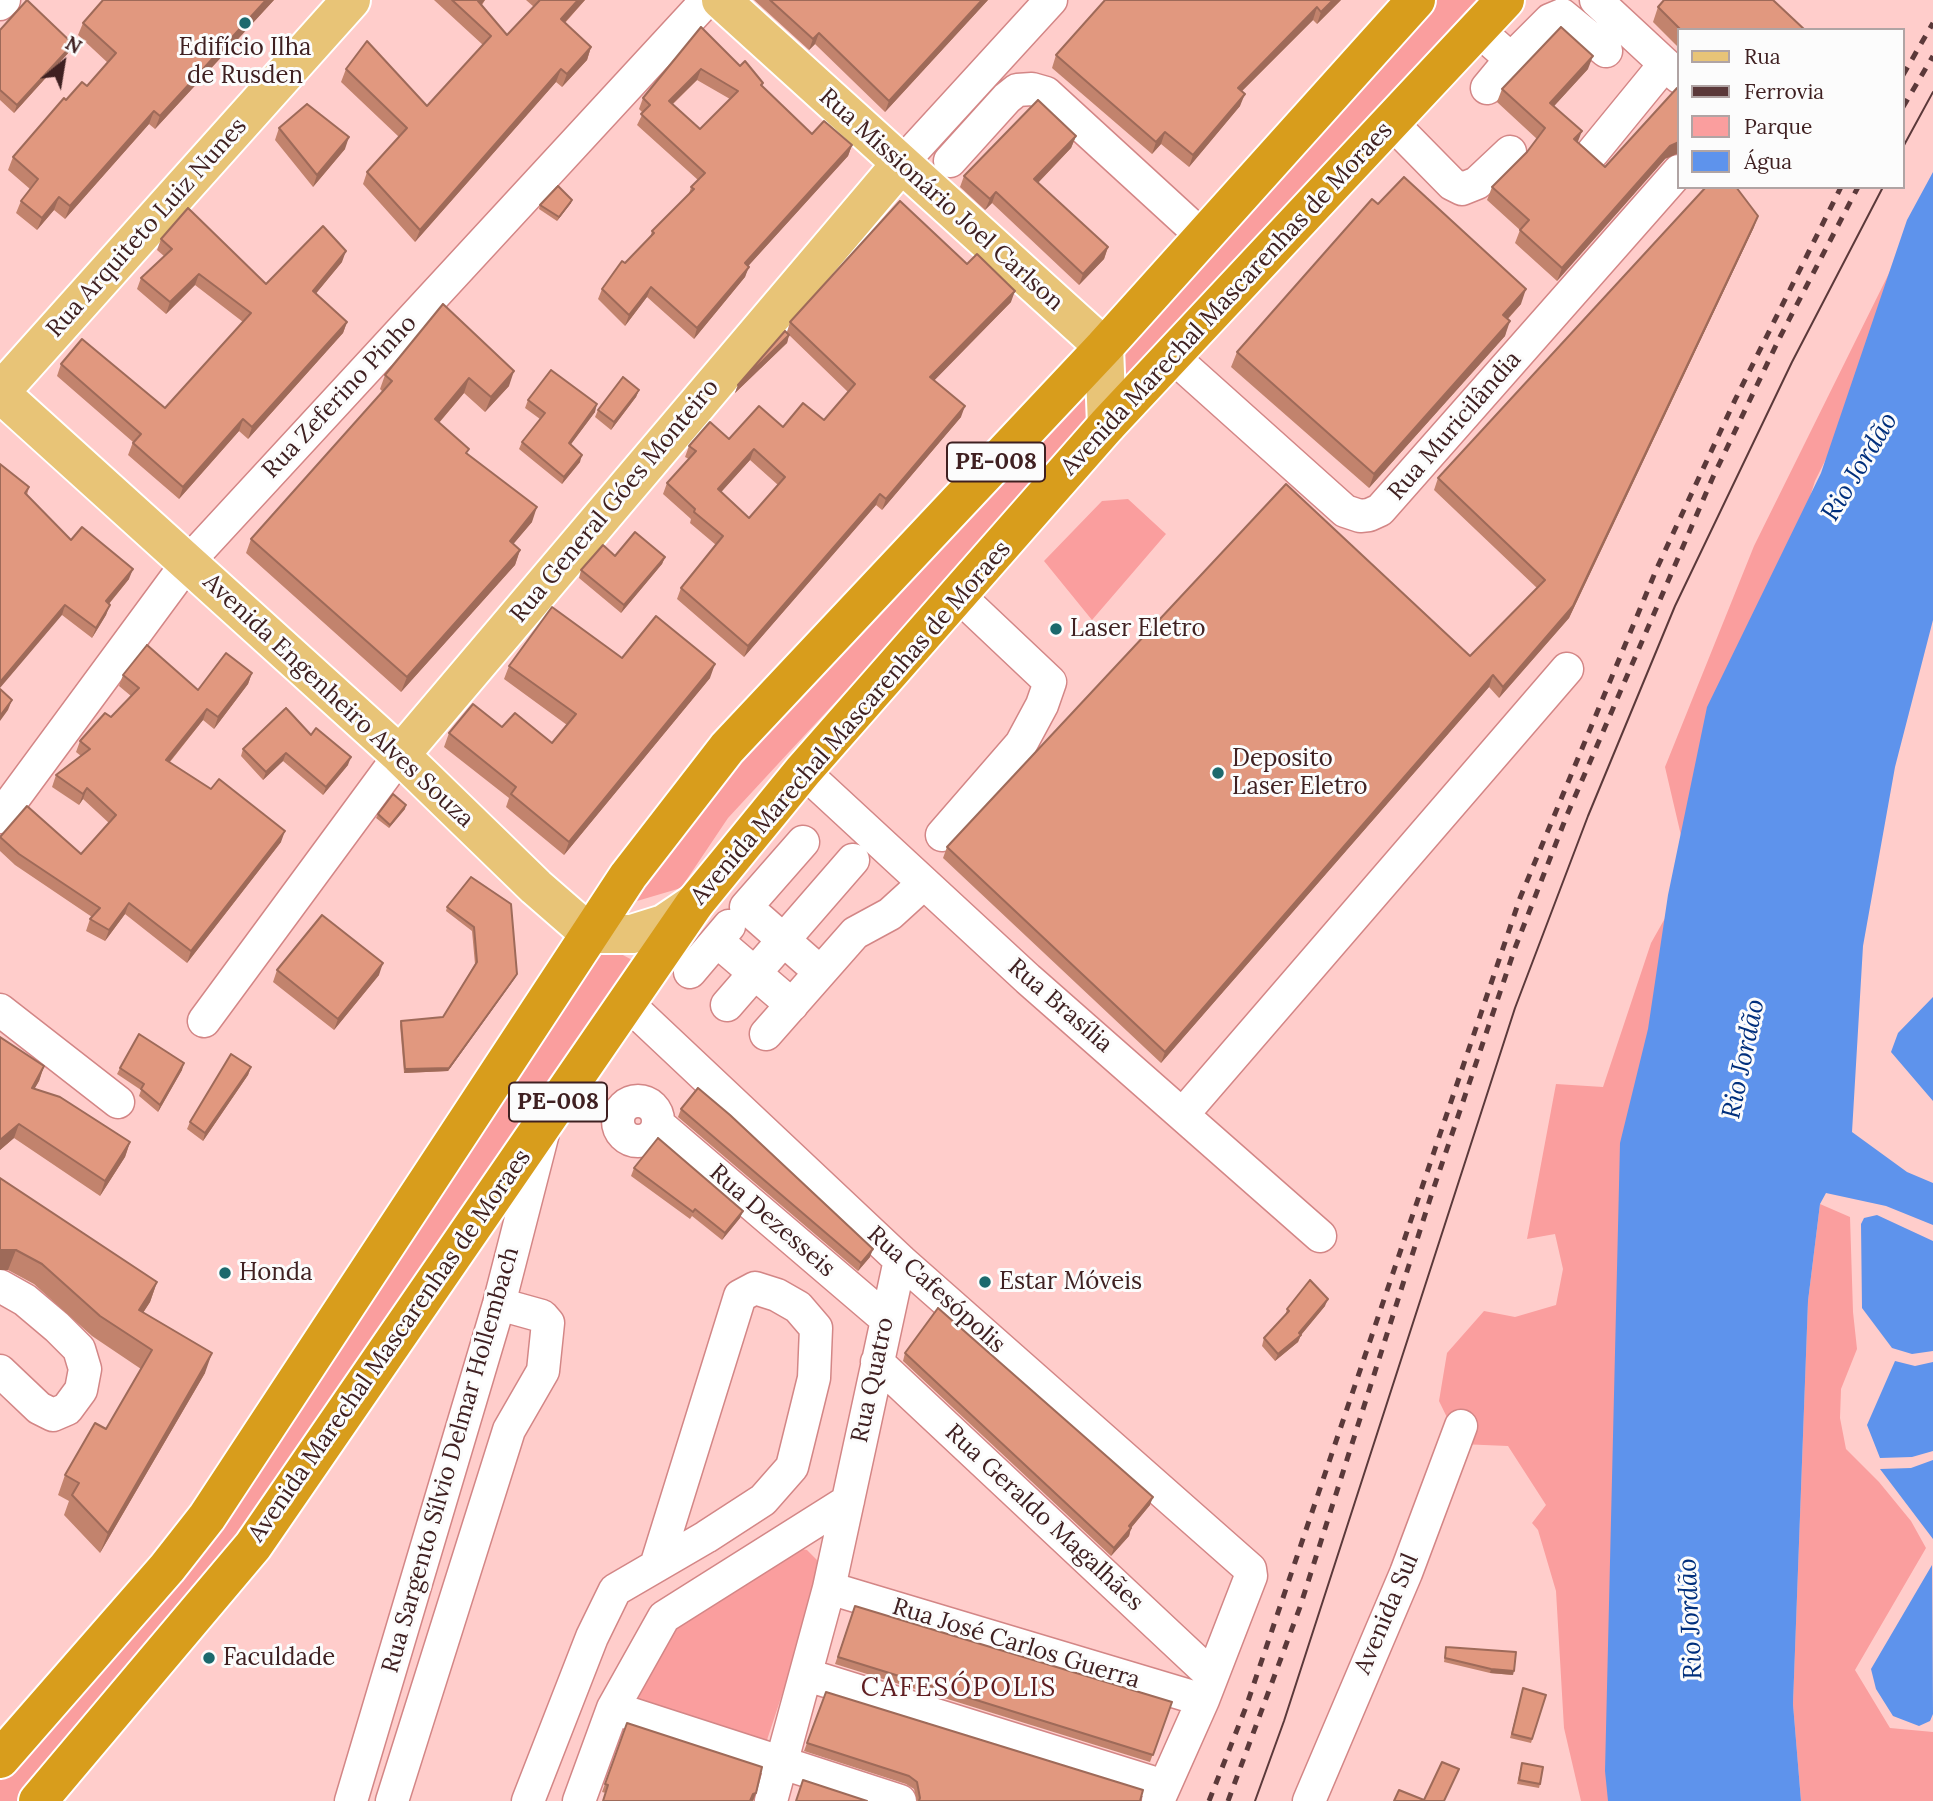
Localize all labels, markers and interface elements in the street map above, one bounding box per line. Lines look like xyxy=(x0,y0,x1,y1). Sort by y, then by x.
marker: Edifício Ilha de Rusden xyxy=(237,15,253,31)
north arrow xyxy=(28,28,98,98)
legend xyxy=(1678,28,1905,189)
text: N xyxy=(61,31,86,59)
place label: Edifício Ilha de Rusden xyxy=(179,34,311,90)
text: Rua xyxy=(1744,43,1781,70)
text: Ferrovia xyxy=(1744,78,1824,105)
street label: Rua Missionário Joel Carlson xyxy=(813,83,1069,317)
street label: Rua Arquiteto Luiz Nunes xyxy=(41,112,253,344)
text: Parque xyxy=(1744,113,1812,140)
street label: Avenida Marechal Mascarenhas de Moraes xyxy=(1055,116,1399,482)
text: Água xyxy=(1744,148,1792,175)
street label: Rua Zeferino Pinho xyxy=(257,309,423,485)
street label: Rua Muricilândia xyxy=(1382,346,1528,506)
street label: Rua General Góes Monteiro xyxy=(505,374,725,628)
water label: Rio Jordão xyxy=(1815,407,1905,527)
road number: PE-008 xyxy=(947,442,1045,482)
street label: Avenida Marechal Mascarenhas de Moraes xyxy=(685,535,1017,911)
street label: Avenida Engenheiro Alves Souza xyxy=(197,568,479,834)
place label: Laser Eletro xyxy=(1070,615,1205,643)
marker: Laser Eletro xyxy=(1048,621,1064,637)
place label: Deposito Laser Eletro xyxy=(1232,745,1367,801)
marker: Deposito Laser Eletro xyxy=(1210,765,1226,781)
street label: Rua Brasília xyxy=(1002,953,1118,1059)
water label: Rio Jordão xyxy=(1716,996,1772,1122)
road number: PE-008 xyxy=(509,1082,607,1121)
street label: Avenida Marechal Mascarenhas de Moraes xyxy=(243,1144,537,1548)
street label: Rua Dezesseis xyxy=(703,1159,841,1283)
street label: Rua Cafesópolis xyxy=(861,1220,1011,1360)
street label: Rua Sargento Sílvio Delmar Hollembach xyxy=(376,1244,526,1676)
place label: Honda xyxy=(239,1259,313,1287)
marker: Honda xyxy=(217,1265,233,1281)
place label: Estar Móveis xyxy=(999,1268,1142,1296)
marker: Estar Móveis xyxy=(977,1274,993,1290)
street label: Rua Quatro xyxy=(846,1315,900,1445)
street label: Rua Geraldo Magalhães xyxy=(939,1419,1149,1617)
street label: Avenida Sul xyxy=(1349,1549,1425,1679)
water label: Rio Jordão xyxy=(1672,1558,1710,1680)
street label: Rua José Carlos Guerra xyxy=(889,1593,1143,1695)
place label: Faculdade xyxy=(223,1644,335,1672)
marker: Faculdade xyxy=(201,1650,217,1666)
district label: CAFESÓPOLIS xyxy=(862,1673,1056,1705)

